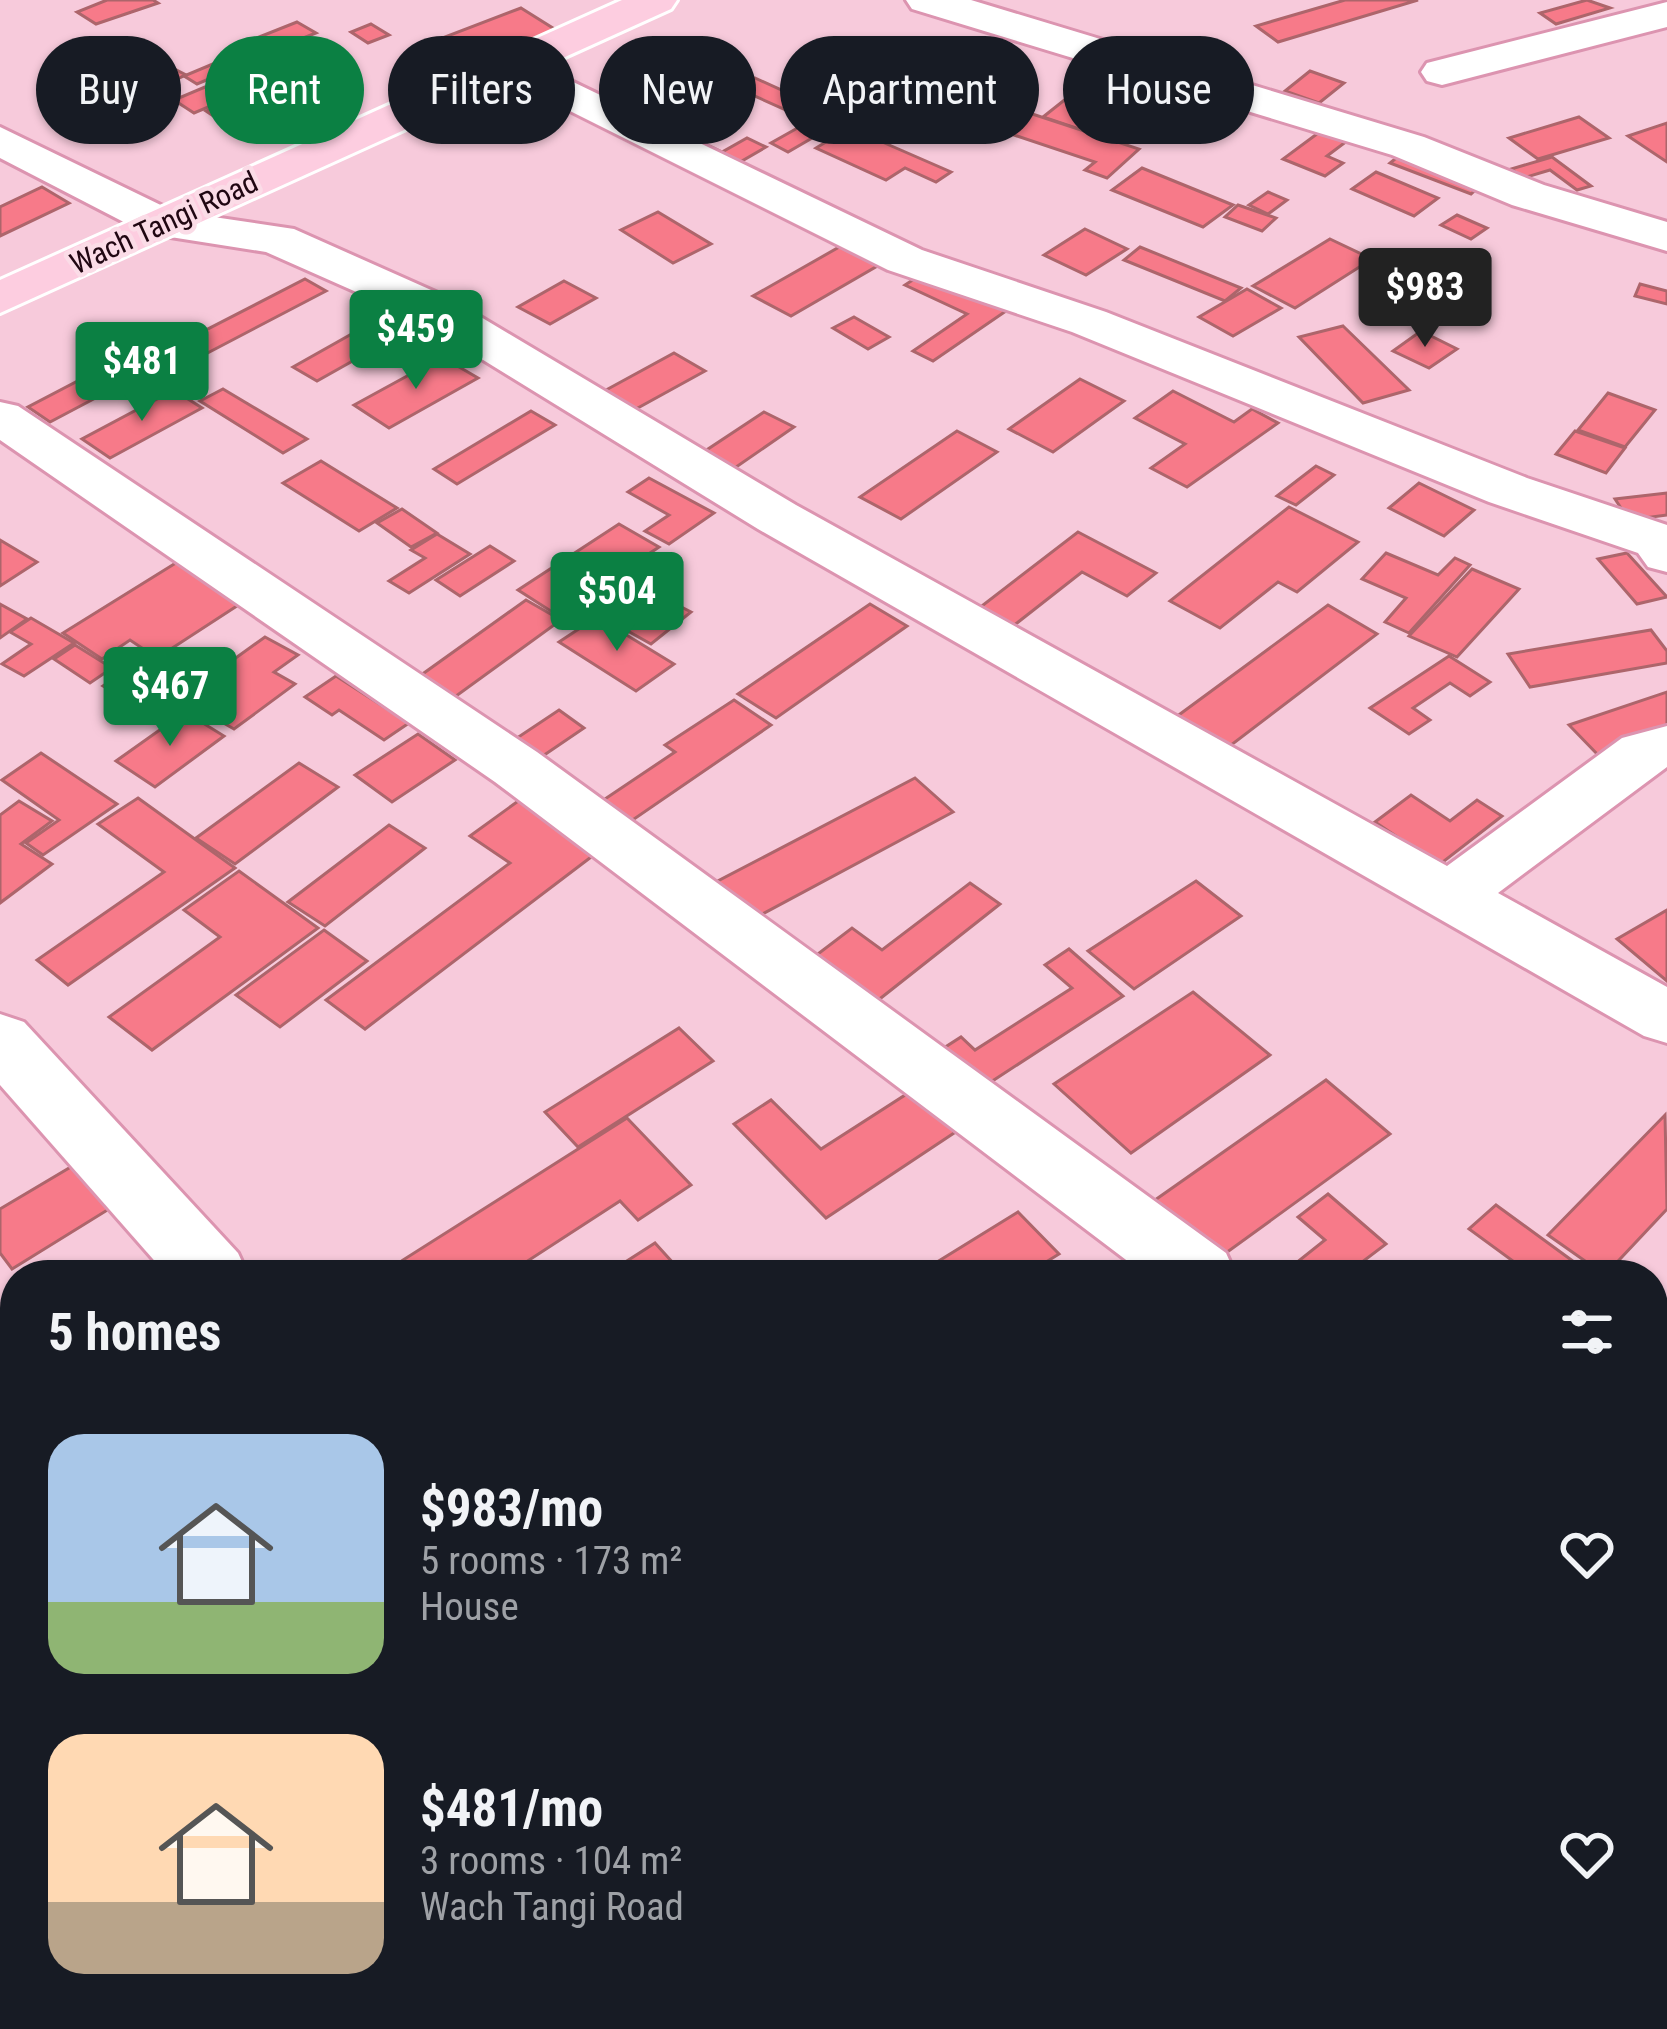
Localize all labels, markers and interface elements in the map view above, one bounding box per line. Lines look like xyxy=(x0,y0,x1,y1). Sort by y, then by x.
chip: Buy xyxy=(36,36,181,144)
chip: Rent xyxy=(205,36,364,144)
chip: Filters xyxy=(388,36,575,144)
chip: New xyxy=(599,36,756,144)
chip: Apartment xyxy=(780,36,1039,144)
chip: House xyxy=(1063,36,1254,144)
street label: Wach Tangi Road xyxy=(64,164,263,281)
pin: $983 xyxy=(1354,248,1496,350)
text: $983 xyxy=(1386,264,1464,310)
pin: $459 xyxy=(345,290,487,392)
text: $459 xyxy=(377,306,455,352)
pin: $481 xyxy=(71,322,213,424)
text: $481 xyxy=(103,338,181,384)
pin: $504 xyxy=(546,552,688,654)
text: $504 xyxy=(578,568,656,614)
pin: $467 xyxy=(99,647,241,749)
text: $467 xyxy=(131,663,209,709)
icon: filters xyxy=(1554,1299,1620,1365)
text: 5 homes xyxy=(48,1303,221,1362)
text: $983/mo xyxy=(420,1479,603,1538)
icon: home xyxy=(144,1482,288,1626)
icon: heart xyxy=(1554,1521,1620,1587)
text: 5 rooms · 173 m² xyxy=(420,1538,682,1584)
text: House xyxy=(420,1584,519,1630)
text: $481/mo xyxy=(420,1779,603,1838)
icon: home xyxy=(144,1782,288,1926)
icon: heart xyxy=(1554,1821,1620,1887)
text: 3 rooms · 104 m² xyxy=(420,1838,682,1884)
text: Wach Tangi Road xyxy=(420,1884,684,1930)

